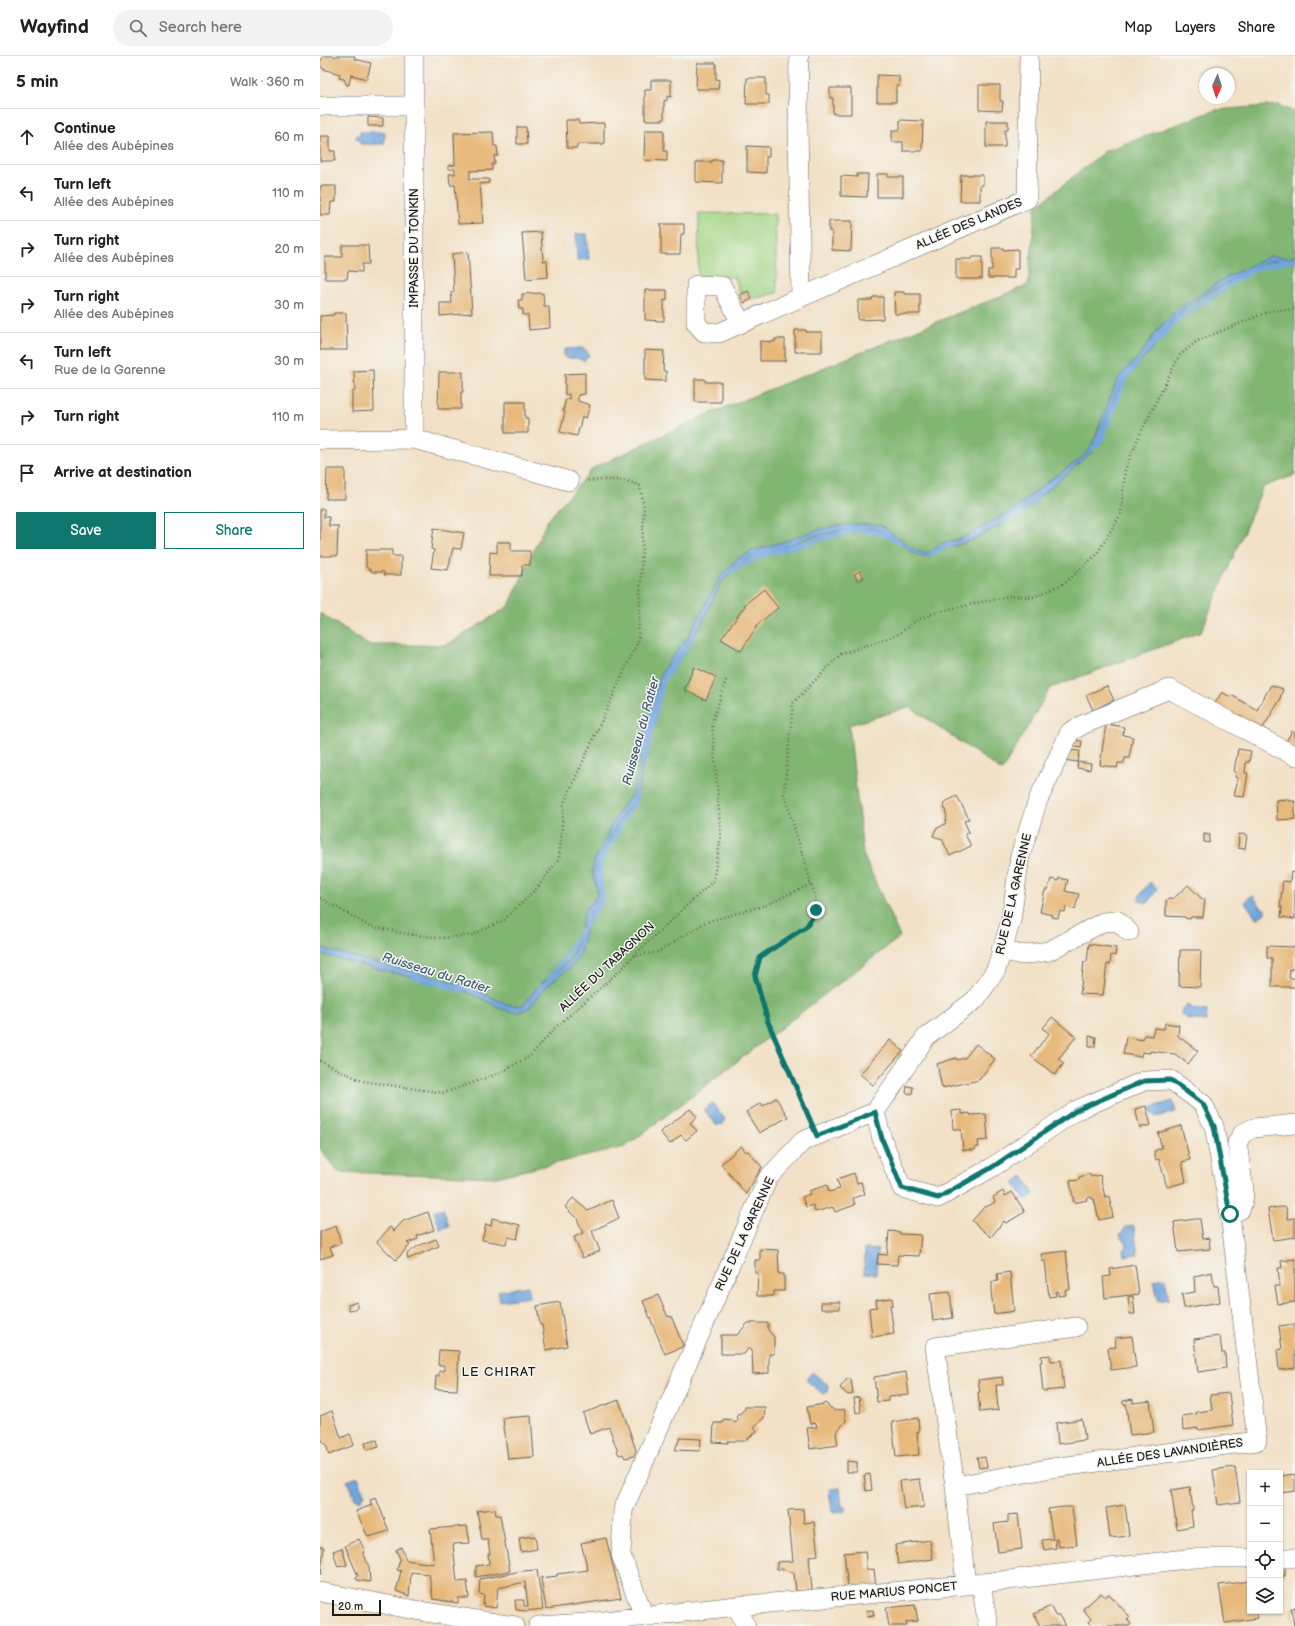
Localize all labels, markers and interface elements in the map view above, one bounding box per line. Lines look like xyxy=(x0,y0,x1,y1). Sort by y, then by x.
search box xyxy=(113,10,393,46)
text: Wayfind xyxy=(20,16,89,39)
icon: search xyxy=(127,17,149,39)
text: Search here xyxy=(159,18,242,37)
text: Map xyxy=(1124,19,1152,36)
text: Layers xyxy=(1174,19,1216,36)
text: Share xyxy=(1238,19,1275,36)
north arrow xyxy=(1199,68,1235,104)
text: 5 min xyxy=(16,72,59,92)
text: Walk · 360 m xyxy=(230,74,304,90)
text: Continue xyxy=(54,119,116,138)
icon: ahead xyxy=(16,126,38,148)
text: 60 m xyxy=(274,129,304,145)
text: Allée des Aubépines xyxy=(54,138,174,154)
text: Turn left xyxy=(54,175,111,194)
icon: left xyxy=(16,182,38,204)
text: 110 m xyxy=(272,185,304,201)
street label: IMPASSE DU TONKIN xyxy=(407,188,422,308)
text: Allée des Aubépines xyxy=(54,194,174,210)
street label: ALLÉE DES LANDES xyxy=(913,194,1025,253)
text: Turn right xyxy=(54,231,119,250)
icon: right xyxy=(16,238,38,260)
text: 20 m xyxy=(274,241,304,257)
text: Allée des Aubépines xyxy=(54,250,174,266)
text: Turn right xyxy=(54,287,119,306)
icon: right xyxy=(16,294,38,316)
text: 30 m xyxy=(274,297,304,313)
text: Allée des Aubépines xyxy=(54,306,174,322)
text: Turn left xyxy=(54,343,111,362)
icon: left xyxy=(16,350,38,372)
text: 30 m xyxy=(274,353,304,369)
text: Rue de la Garenne xyxy=(54,362,166,378)
icon: right xyxy=(16,406,38,428)
text: Turn right xyxy=(54,407,119,426)
text: 110 m xyxy=(272,409,304,425)
icon: arrive xyxy=(16,462,38,484)
text: Arrive at destination xyxy=(54,463,192,482)
button: Save xyxy=(16,512,156,549)
button: Share xyxy=(164,512,304,549)
water label: Ruisseau du Ratier xyxy=(619,674,664,787)
street label: RUE DE LA GARENNE xyxy=(993,832,1035,956)
route end xyxy=(807,901,825,919)
street label: ALLÉE DU TABAGNON xyxy=(555,918,658,1015)
water label: Ruisseau du Ratier xyxy=(380,949,493,997)
street label: RUE DE LA GARENNE xyxy=(712,1174,778,1294)
route start xyxy=(1221,1205,1239,1223)
district label: LE CHIRAT xyxy=(462,1364,537,1380)
street label: ALLÉE DES LAVANDIÈRES xyxy=(1096,1433,1244,1471)
map controls xyxy=(1247,1470,1283,1614)
button: + xyxy=(1247,1470,1283,1506)
button: − xyxy=(1247,1506,1283,1542)
button: locate xyxy=(1247,1542,1283,1578)
button: layers xyxy=(1247,1578,1283,1614)
street label: RUE MARIUS PONCET xyxy=(830,1579,959,1605)
scale bar xyxy=(332,1598,381,1617)
text: 20 m xyxy=(338,1600,363,1613)

